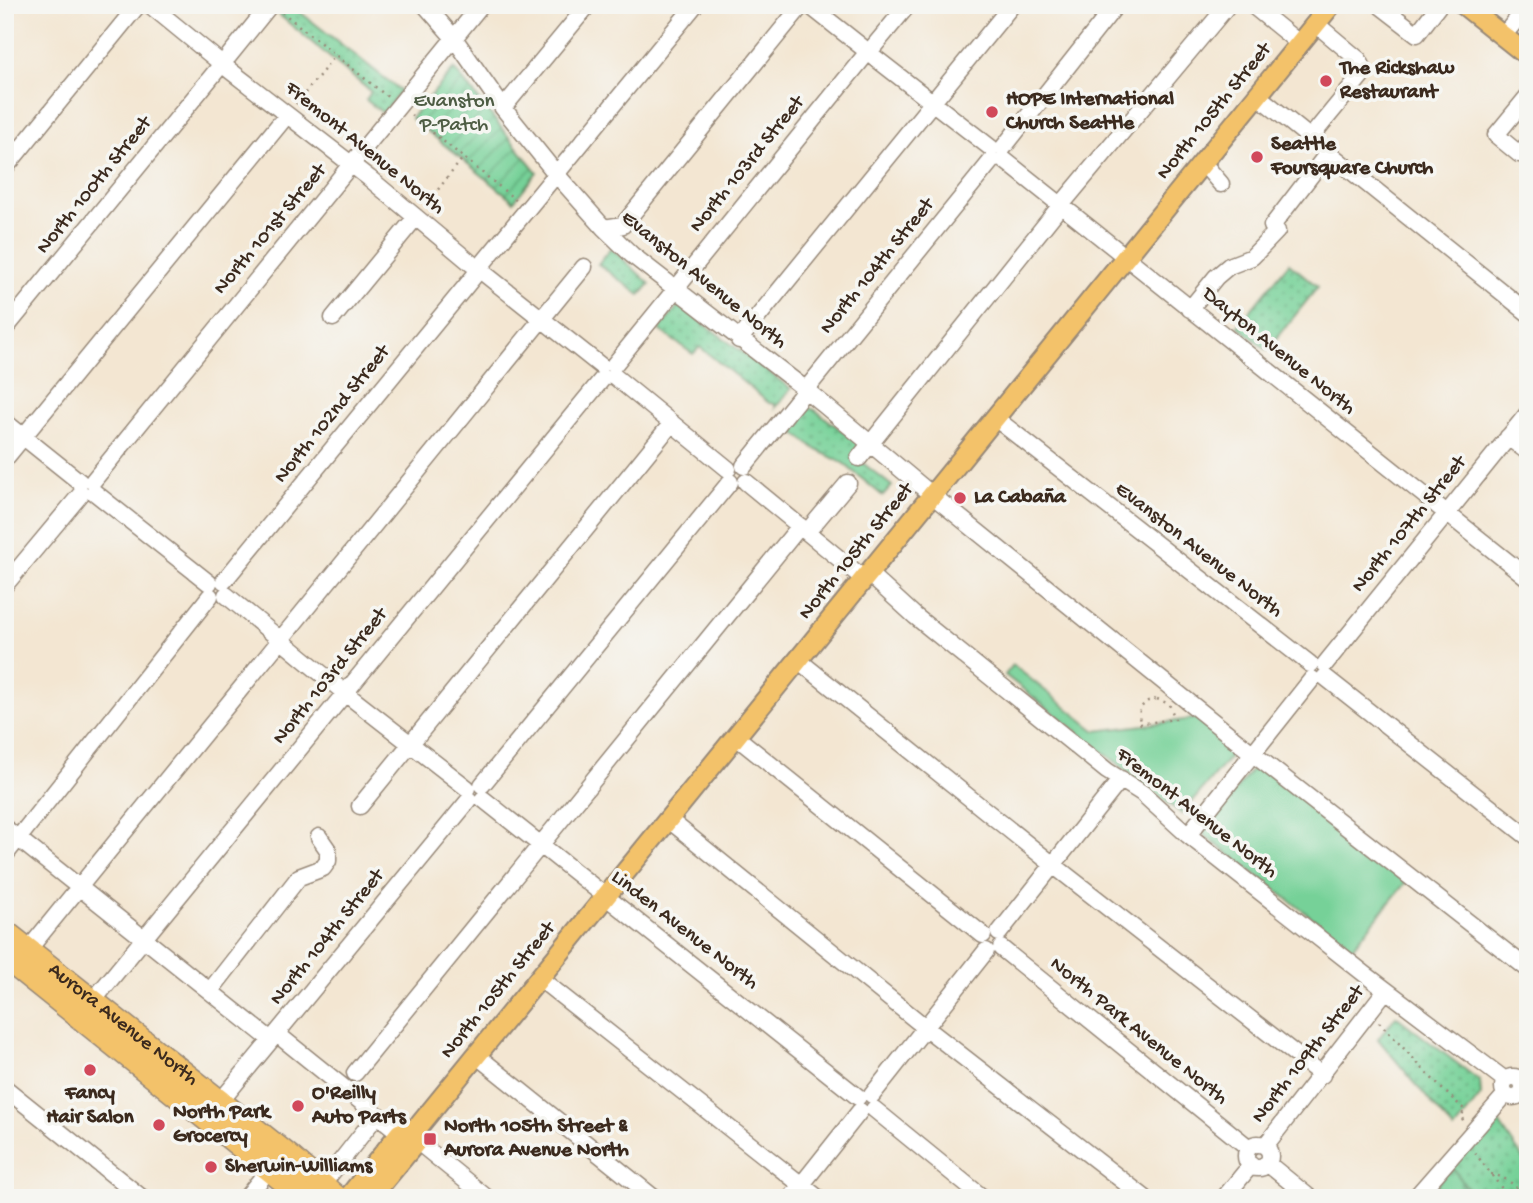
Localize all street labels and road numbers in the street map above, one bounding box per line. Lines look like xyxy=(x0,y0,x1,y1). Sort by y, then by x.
street label: North 105th Street xyxy=(1152,37,1279,186)
street label: Fremont Avenue North xyxy=(278,76,449,221)
street label: North 103rd Street xyxy=(685,90,812,238)
street label: North 100th Street xyxy=(32,110,160,260)
street label: North 101st Street xyxy=(209,158,335,300)
street label: North 104th Street xyxy=(815,192,942,340)
street label: Evanston Avenue North xyxy=(615,206,791,356)
street label: Dayton Avenue North xyxy=(1195,281,1360,422)
street label: North 102nd Street xyxy=(270,339,398,489)
street label: North 107th Street xyxy=(1347,450,1474,599)
street label: North 105th Street xyxy=(794,477,921,626)
street label: Evanston Avenue North xyxy=(1109,478,1287,624)
street label: North 103rd Street xyxy=(268,602,395,750)
street label: Fremont Avenue North xyxy=(1109,742,1282,885)
street label: North 104th Street xyxy=(265,863,392,1011)
street label: Linden Avenue North xyxy=(605,866,763,996)
street label: North 105th Street xyxy=(436,916,563,1065)
street label: North Park Avenue North xyxy=(1044,952,1232,1112)
street label: Aurora Avenue North xyxy=(42,958,203,1092)
street label: North 109th Street xyxy=(1247,979,1372,1129)

